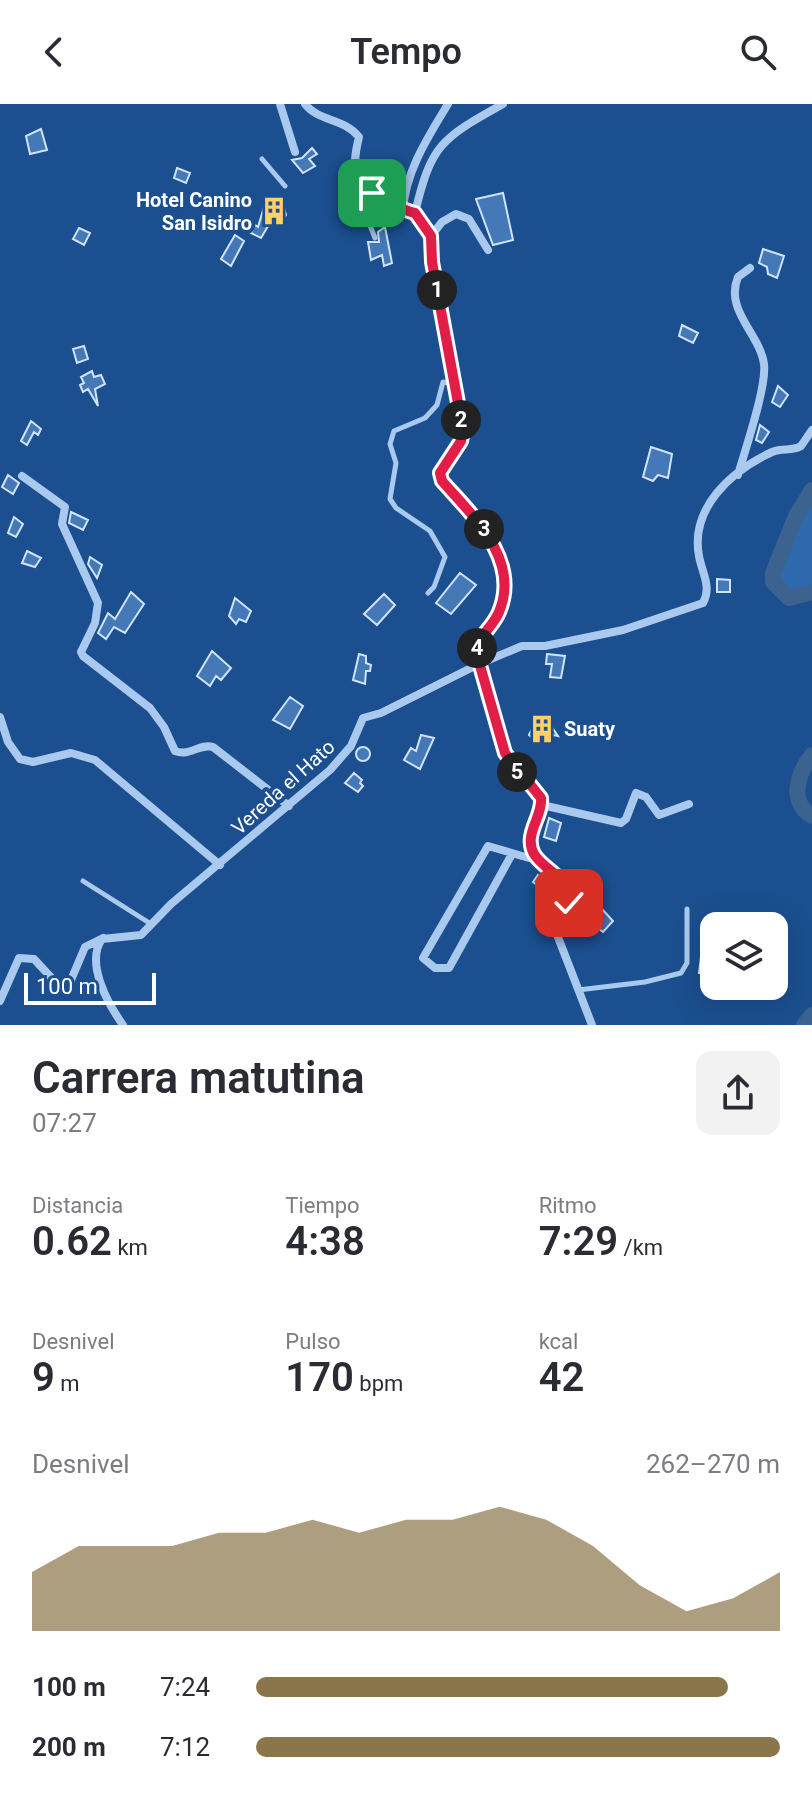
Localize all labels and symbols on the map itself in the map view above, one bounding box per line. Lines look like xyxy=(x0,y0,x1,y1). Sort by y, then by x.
pin xyxy=(338,159,406,227)
place label: Hotel Canino San Isidro xyxy=(136,188,252,235)
building icon: Hotel Canino San Isidro xyxy=(259,196,289,226)
pin: 1 xyxy=(417,270,457,310)
pin: 2 xyxy=(441,400,481,440)
pin: 3 xyxy=(464,509,504,549)
pin: 4 xyxy=(457,628,497,668)
building icon: Suaty xyxy=(527,714,557,744)
place label: Suaty xyxy=(564,717,616,741)
street label: Vereda el Hato xyxy=(226,734,340,840)
pin: 5 xyxy=(497,752,537,792)
pin xyxy=(535,869,603,937)
scale bar xyxy=(24,969,156,1005)

